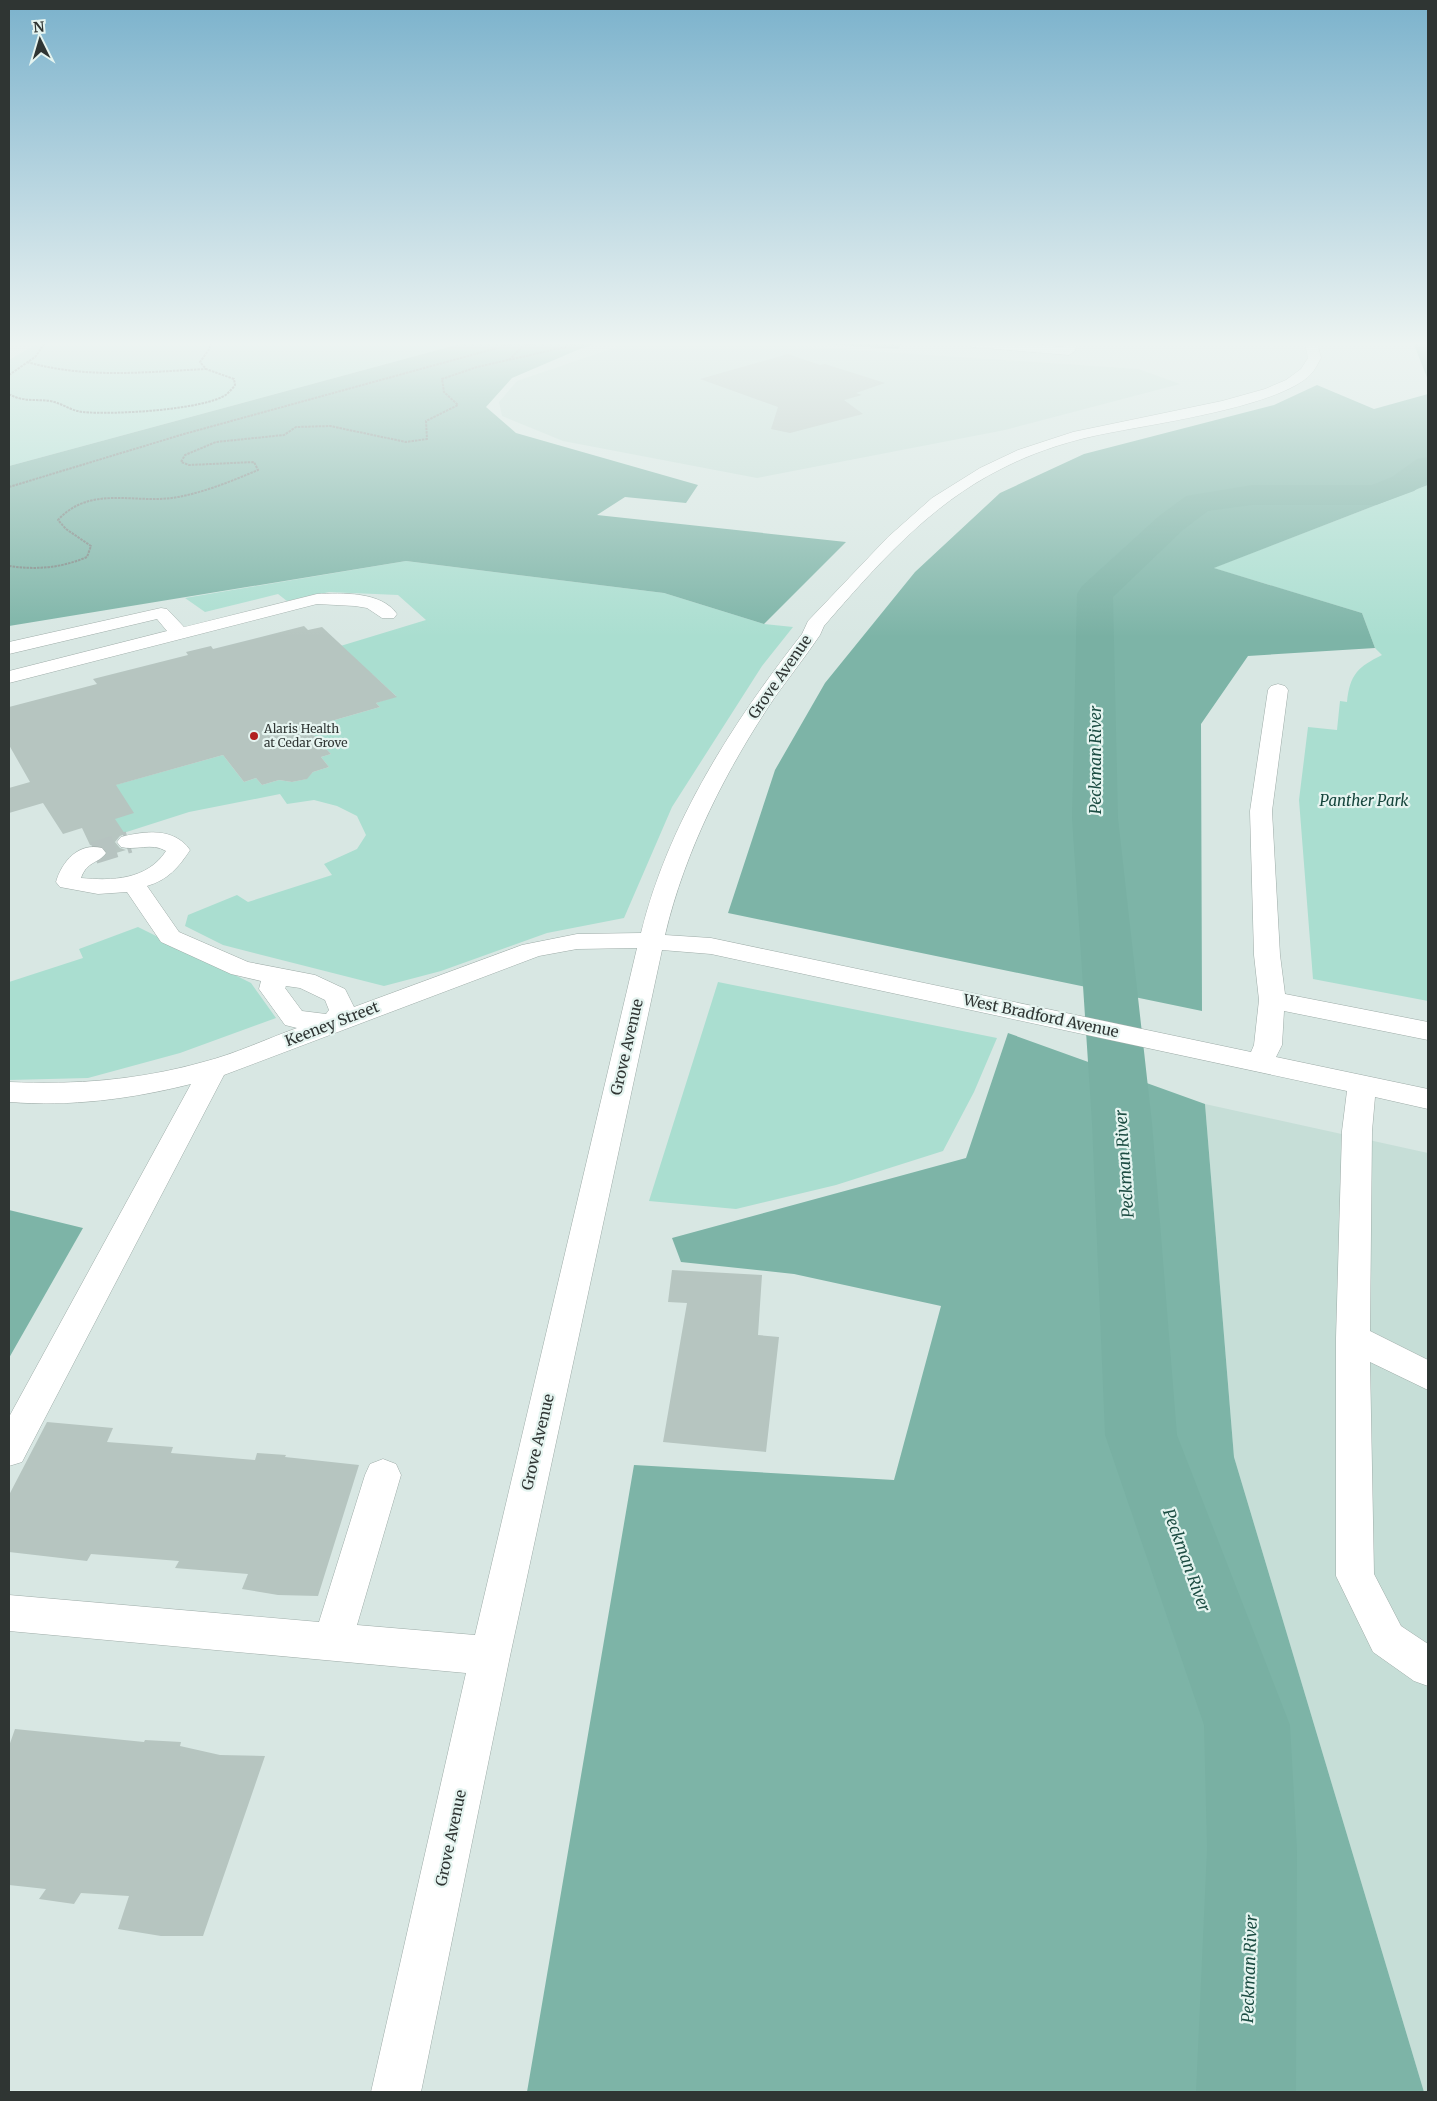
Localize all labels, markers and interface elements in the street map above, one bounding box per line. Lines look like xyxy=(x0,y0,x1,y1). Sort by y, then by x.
north arrow xyxy=(15,15,65,65)
text: N xyxy=(33,18,45,36)
street label: Grove Avenue xyxy=(744,631,816,722)
water label: Peckman River xyxy=(1085,705,1105,814)
place label: Alaris Health at Cedar Grove xyxy=(263,721,348,750)
marker: Alaris Health at Cedar Grove xyxy=(248,730,260,742)
park label: Panther Park xyxy=(1320,791,1409,810)
street label: West Bradford Avenue xyxy=(961,990,1121,1041)
street label: Keeney Street xyxy=(282,997,382,1050)
street label: Grove Avenue xyxy=(606,997,647,1097)
water label: Peckman River xyxy=(1110,1109,1138,1219)
street label: Grove Avenue xyxy=(517,1392,558,1492)
water label: Peckman River xyxy=(1159,1506,1215,1615)
street label: Grove Avenue xyxy=(431,1788,470,1888)
water label: Peckman River xyxy=(1237,1914,1261,2023)

